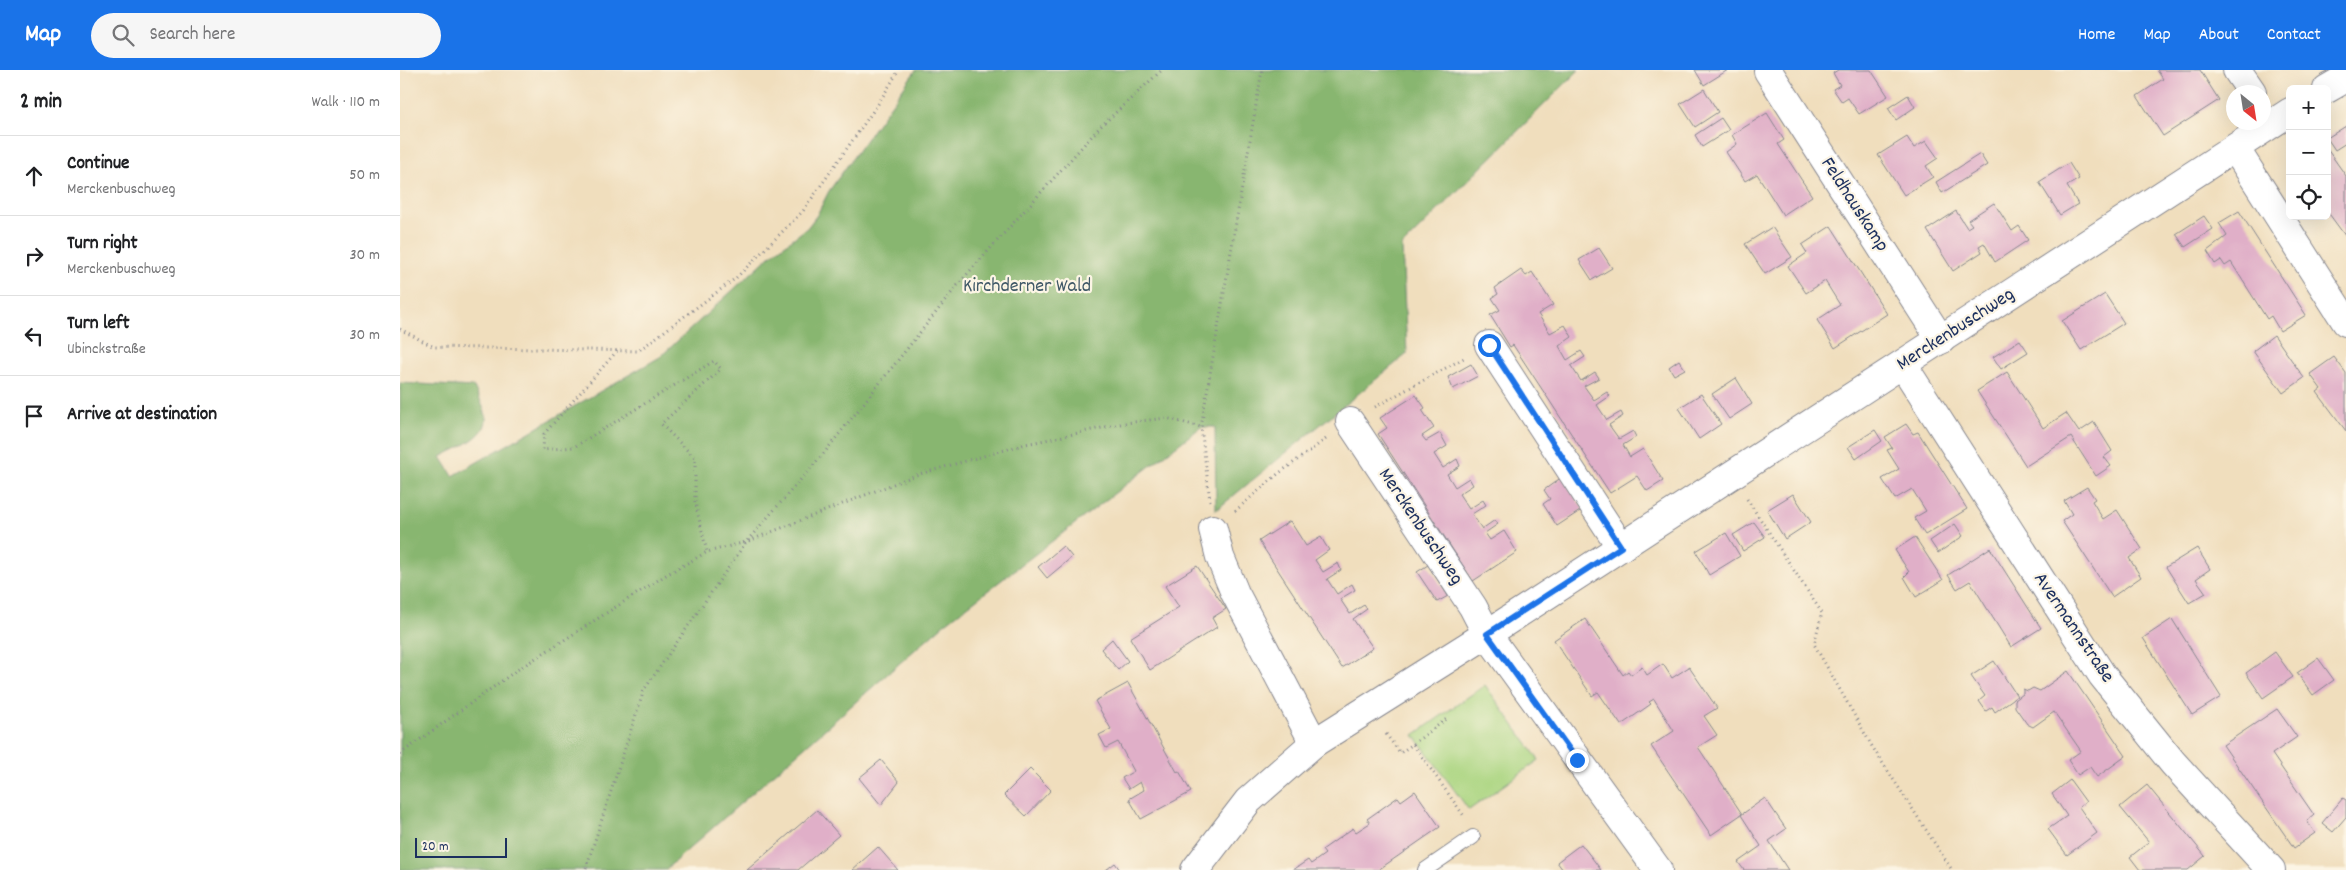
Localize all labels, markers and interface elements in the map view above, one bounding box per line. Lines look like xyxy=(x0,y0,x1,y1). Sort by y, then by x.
search box xyxy=(91,13,441,58)
text: Map xyxy=(25,18,61,52)
icon: search xyxy=(109,21,137,49)
text: Search here xyxy=(149,22,235,49)
text: Home xyxy=(2078,23,2115,48)
text: Map xyxy=(2143,23,2171,48)
text: About xyxy=(2199,23,2239,48)
text: Contact xyxy=(2267,23,2321,48)
north arrow xyxy=(2226,85,2271,130)
map controls xyxy=(2286,85,2331,220)
button: + xyxy=(2286,85,2331,130)
text: 2 min xyxy=(20,88,62,118)
text: Walk · 110 m xyxy=(312,91,380,114)
button: − xyxy=(2286,130,2331,175)
text: Continue xyxy=(67,151,129,178)
street label: Feldhauskamp xyxy=(1813,152,1895,258)
icon: ahead xyxy=(20,162,48,190)
text: 50 m xyxy=(349,164,380,187)
button: locate xyxy=(2286,175,2331,220)
text: Merckenbuschweg xyxy=(67,178,175,201)
text: Turn right xyxy=(67,231,138,258)
icon: right xyxy=(20,242,48,270)
text: 30 m xyxy=(350,244,380,267)
text: Merckenbuschweg xyxy=(67,258,175,281)
park label: Kirchderner Wald xyxy=(963,273,1091,301)
street label: Merckenbuschweg xyxy=(1892,281,2020,379)
text: Turn left xyxy=(67,311,130,338)
icon: left xyxy=(20,322,48,350)
text: 30 m xyxy=(350,324,380,347)
route start xyxy=(1478,334,1501,357)
text: Ubinckstraße xyxy=(67,338,146,361)
icon: arrive xyxy=(20,402,48,430)
text: Arrive at destination xyxy=(67,402,217,429)
street label: Merckenbuschweg xyxy=(1370,463,1470,591)
street label: Avermannstraße xyxy=(2026,567,2120,689)
route end xyxy=(1566,749,1589,772)
scale bar xyxy=(415,835,508,858)
text: 20 m xyxy=(422,837,449,857)

